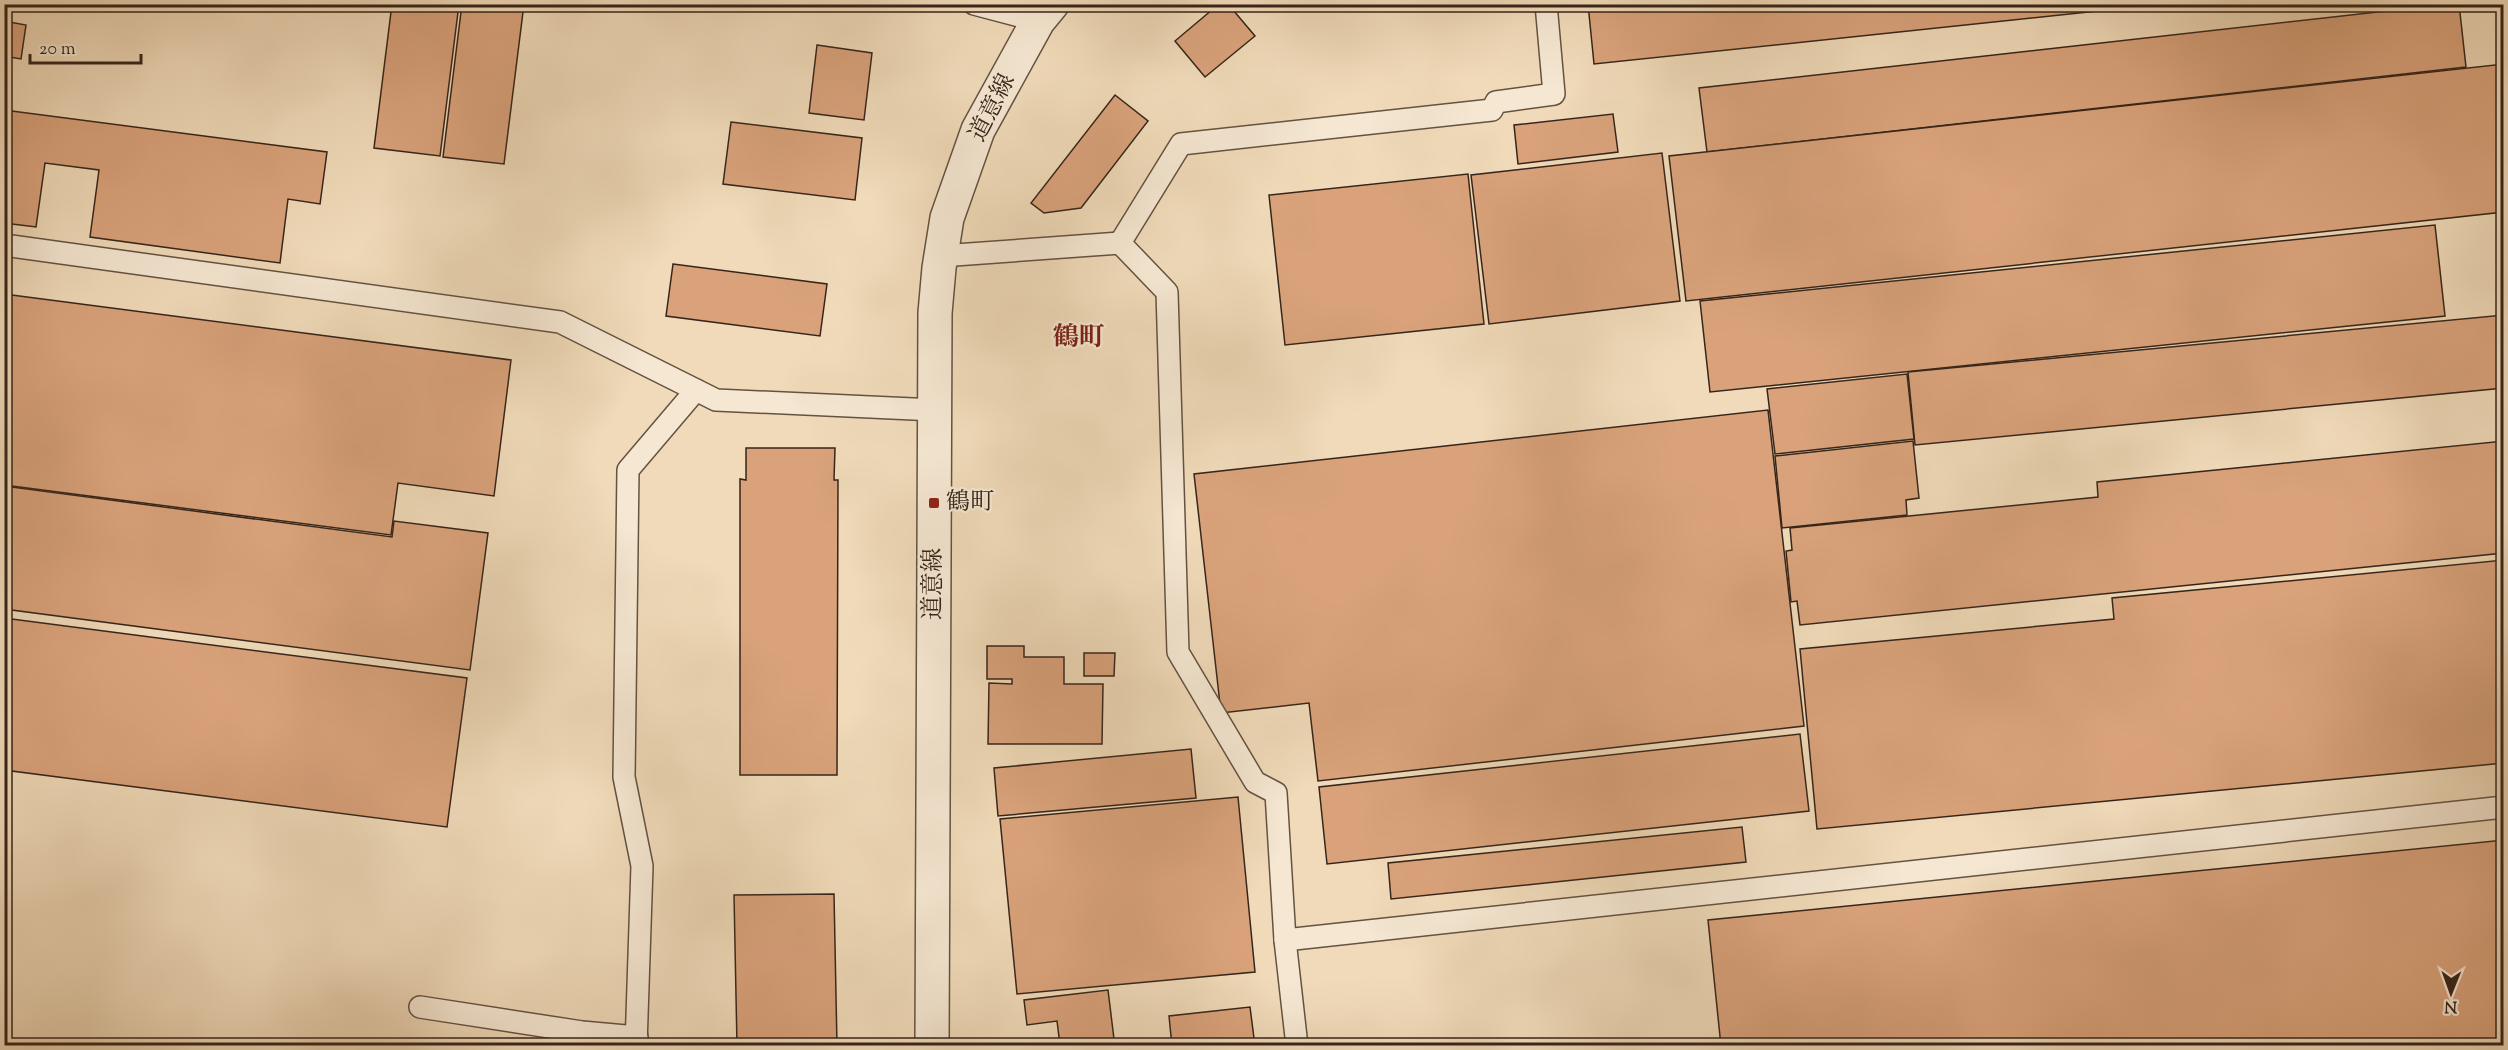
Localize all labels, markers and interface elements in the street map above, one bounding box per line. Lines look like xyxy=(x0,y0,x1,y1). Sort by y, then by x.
scale bar xyxy=(30,27,141,65)
text: 20 m xyxy=(39,37,76,63)
street label: 道意線 xyxy=(962,68,1024,148)
district label: 鶴町 xyxy=(1053,320,1105,357)
place label: 鶴町 xyxy=(946,486,994,520)
marker: 鶴町 xyxy=(927,496,941,510)
street label: 道意線 xyxy=(917,548,951,620)
north arrow xyxy=(2421,963,2481,1023)
text: N xyxy=(2444,994,2457,1017)

